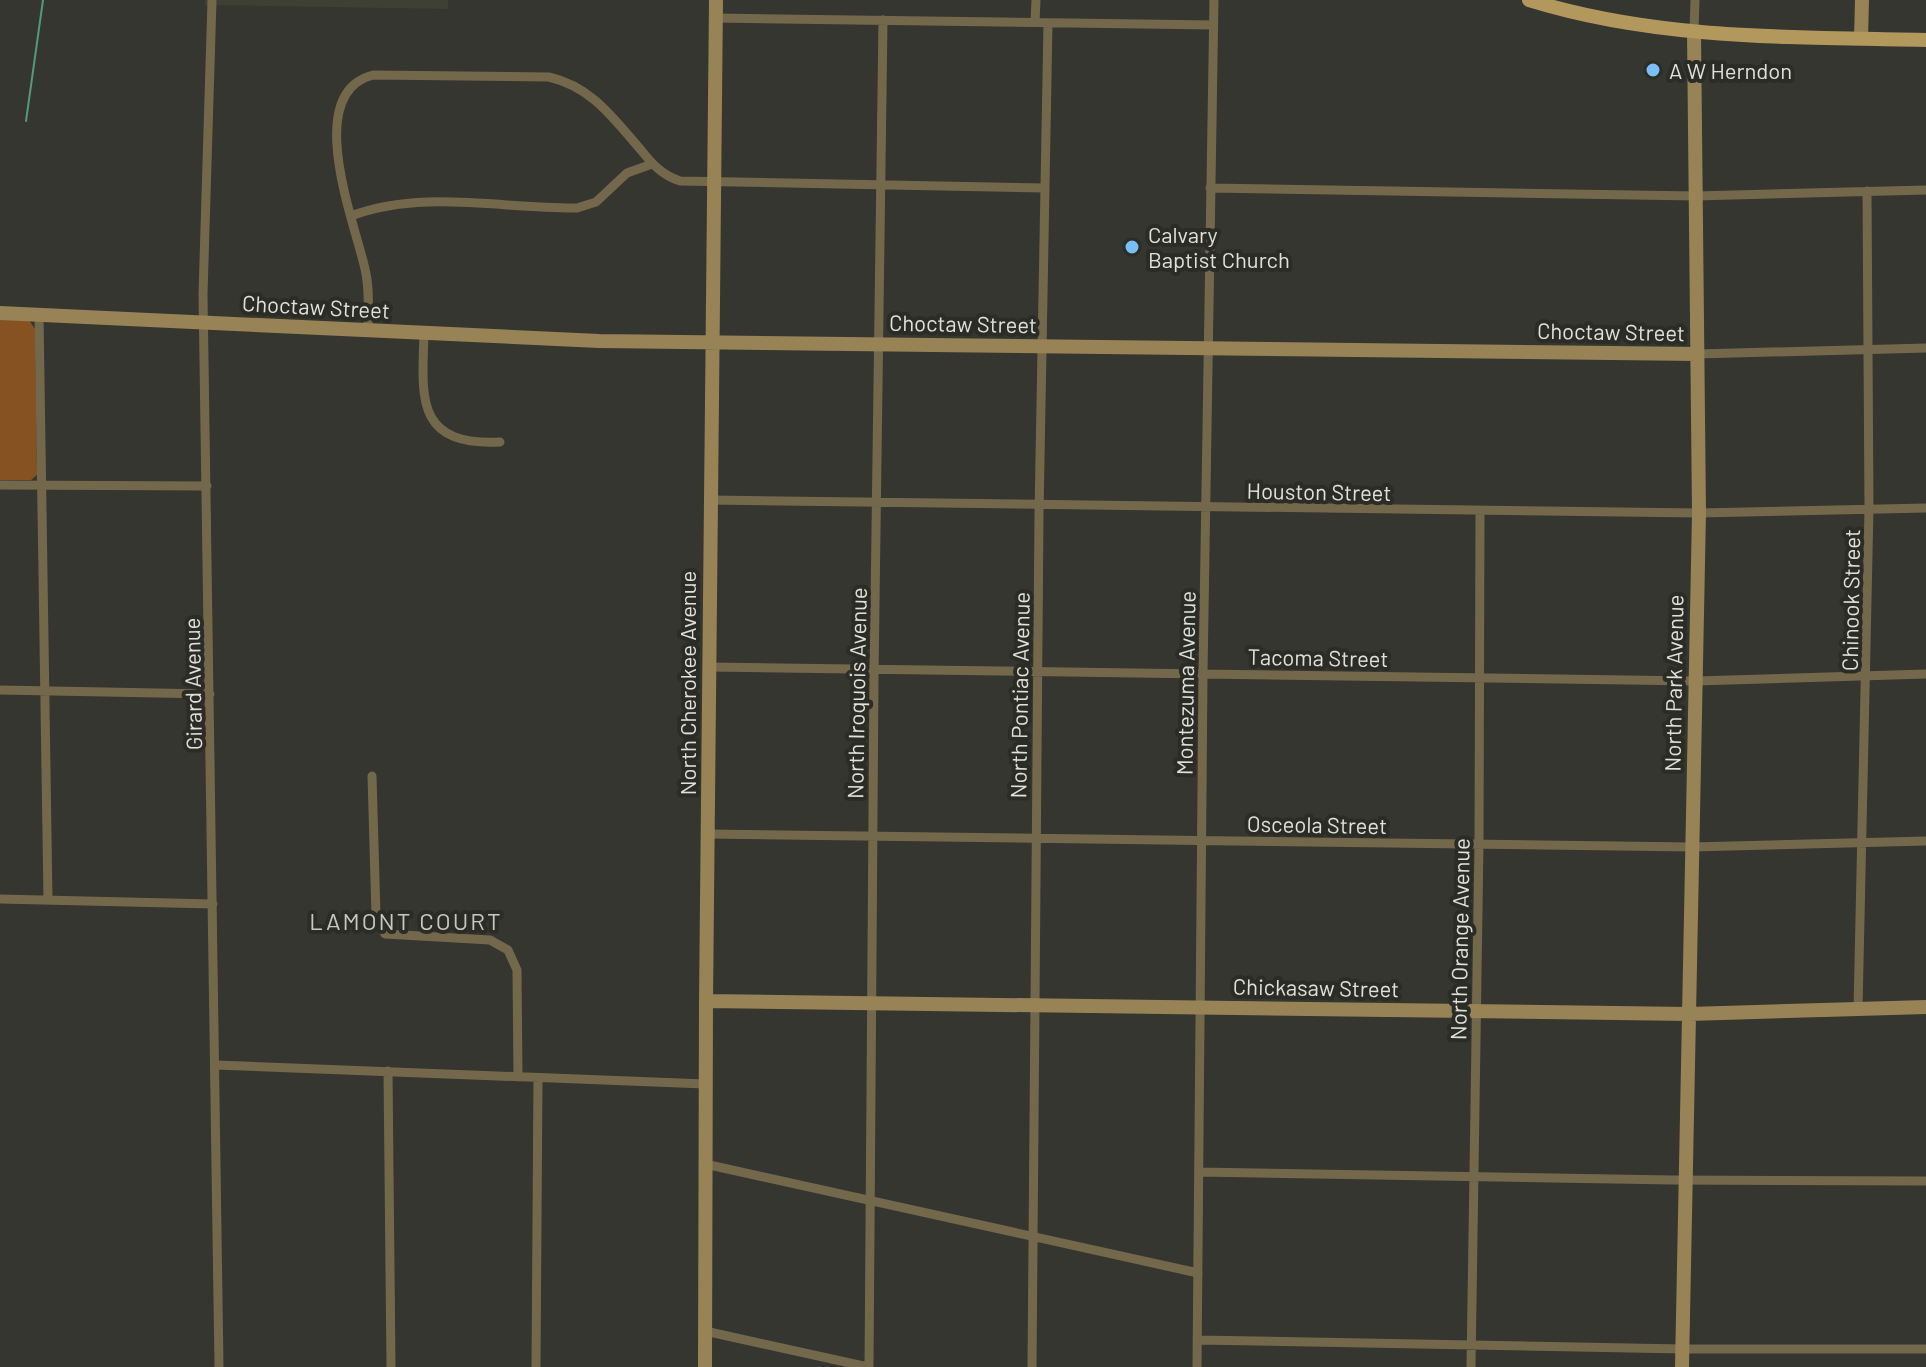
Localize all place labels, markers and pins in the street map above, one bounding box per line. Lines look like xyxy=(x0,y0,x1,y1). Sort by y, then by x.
place label: A W Herndon xyxy=(1669,57,1792,83)
marker: A W Herndon xyxy=(1644,61,1662,79)
place label: Calvary Baptist Church xyxy=(1148,221,1290,272)
marker: Calvary Baptist Church xyxy=(1123,238,1141,256)

